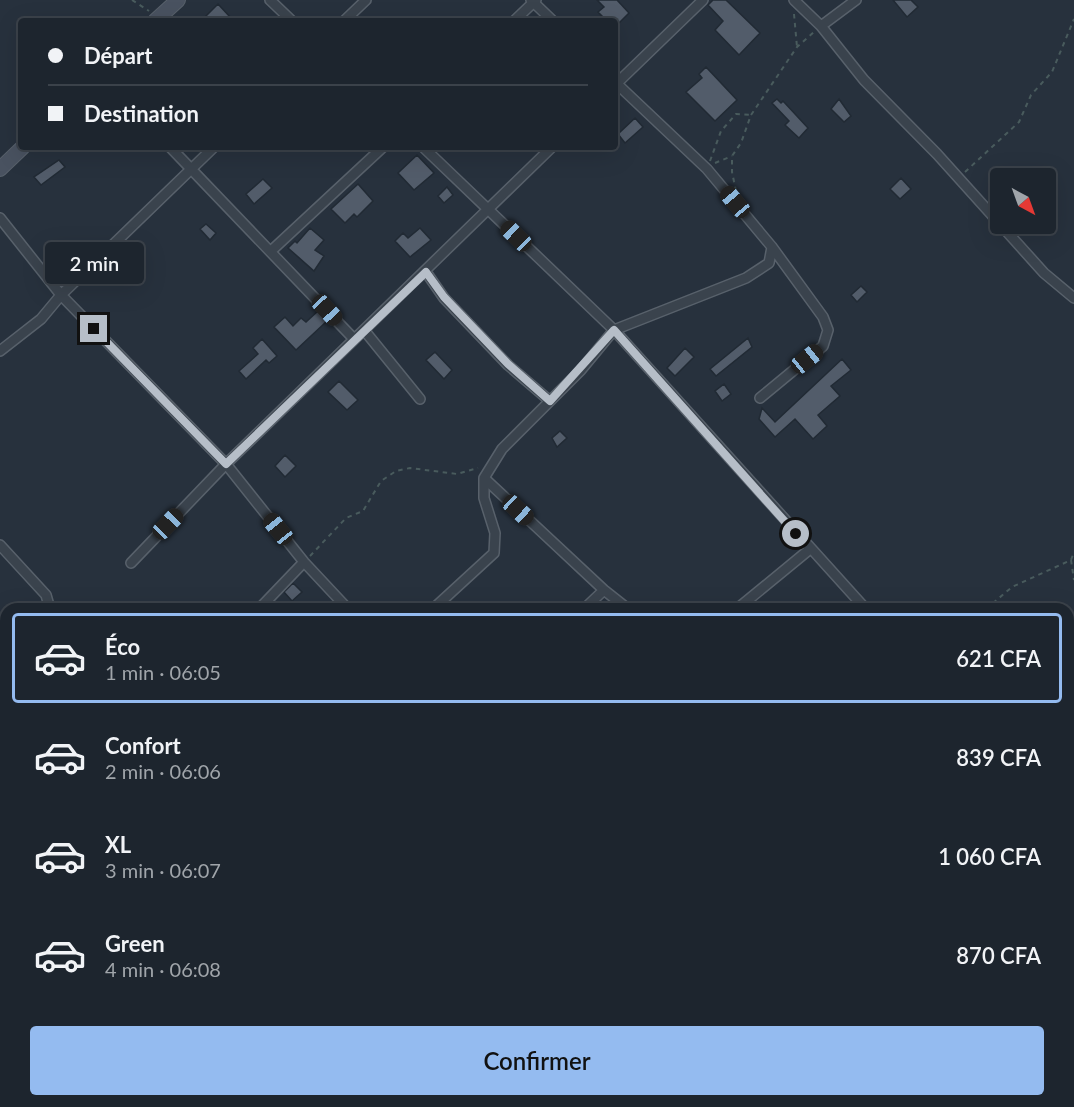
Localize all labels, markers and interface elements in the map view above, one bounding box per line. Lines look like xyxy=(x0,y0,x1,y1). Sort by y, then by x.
text: Départ xyxy=(84,42,152,69)
text: Destination xyxy=(84,100,199,127)
north arrow xyxy=(990,168,1056,234)
map controls xyxy=(990,168,1056,234)
car xyxy=(717,182,753,222)
car xyxy=(497,217,535,255)
callout: 2 min xyxy=(44,242,144,284)
text: 2 min xyxy=(70,251,119,275)
car xyxy=(308,291,346,329)
route end xyxy=(80,315,107,342)
car xyxy=(787,341,827,377)
car xyxy=(499,491,537,529)
car xyxy=(149,505,187,543)
car xyxy=(260,509,296,549)
route start xyxy=(782,520,809,547)
icon: car xyxy=(33,631,87,685)
text: Éco xyxy=(105,633,140,660)
text: 621 CFA xyxy=(956,645,1041,672)
text: 1 min · 06:05 xyxy=(105,660,221,684)
icon: car xyxy=(33,730,87,784)
text: Confort xyxy=(105,732,181,759)
text: 839 CFA xyxy=(956,744,1041,771)
text: 2 min · 06:06 xyxy=(105,759,221,783)
icon: car xyxy=(33,829,87,883)
text: XL xyxy=(105,831,131,858)
text: 1 060 CFA xyxy=(938,843,1041,870)
text: 3 min · 06:07 xyxy=(105,858,221,882)
icon: car xyxy=(33,928,87,982)
text: Green xyxy=(105,930,165,957)
text: 870 CFA xyxy=(956,942,1041,969)
text: 4 min · 06:08 xyxy=(105,957,221,981)
button: Confirmer xyxy=(30,1026,1044,1095)

